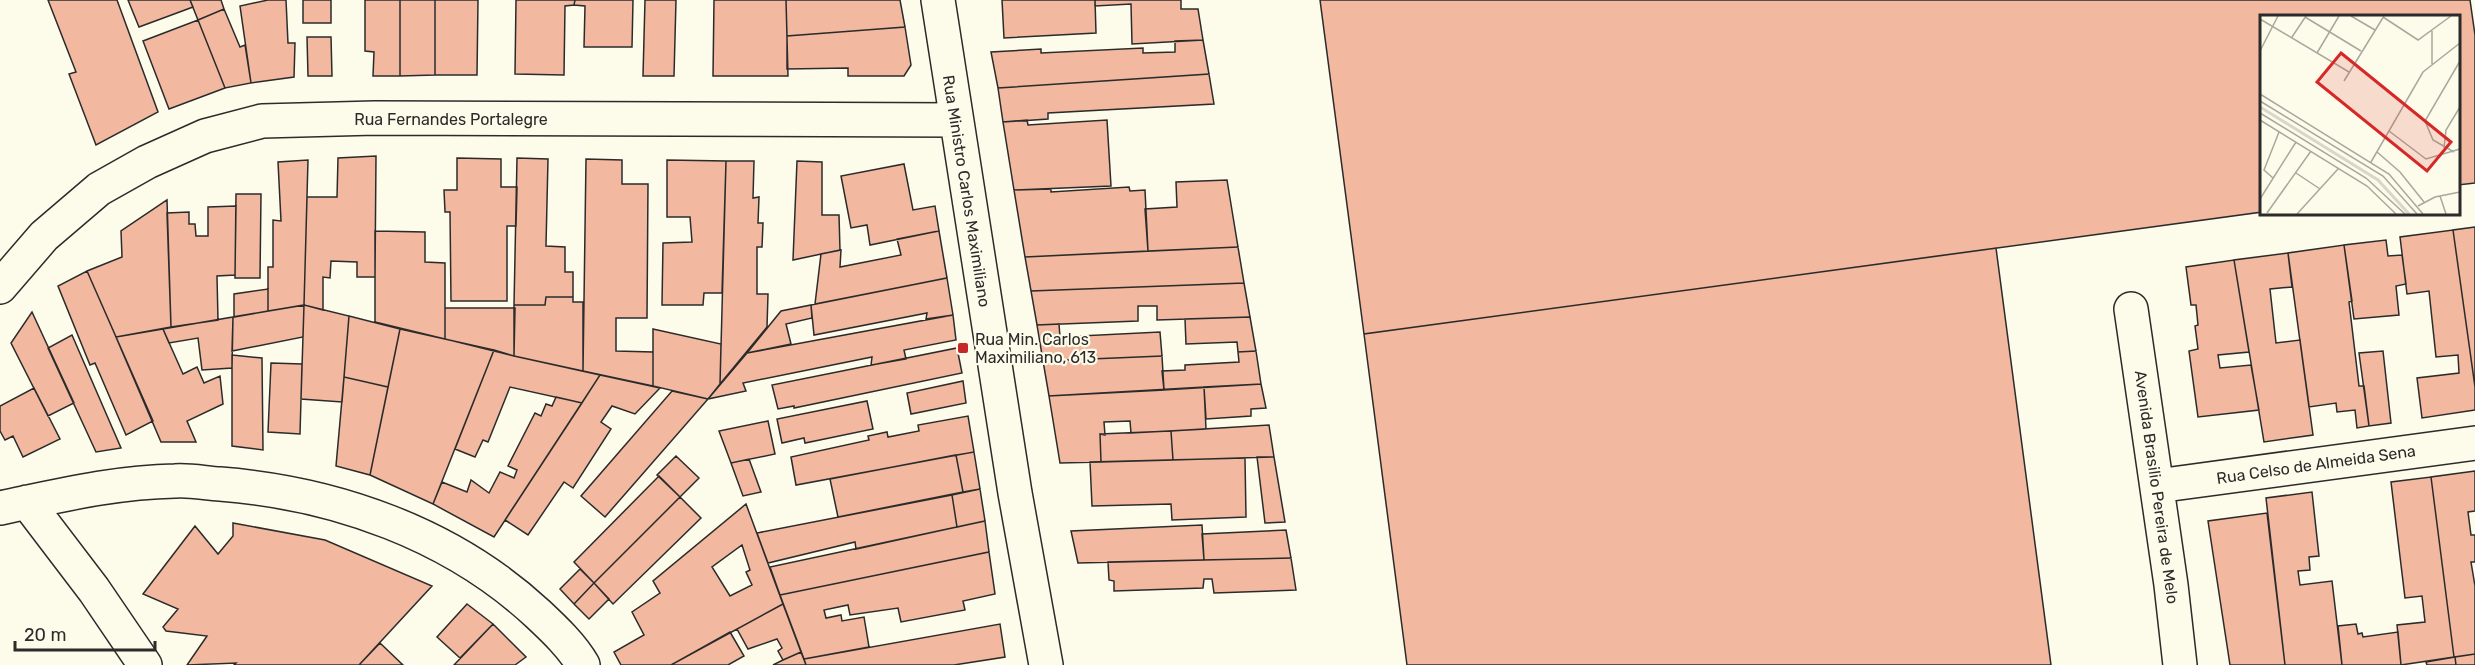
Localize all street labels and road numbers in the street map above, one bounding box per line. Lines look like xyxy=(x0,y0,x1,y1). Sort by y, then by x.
street label: Rua Ministro Carlos Maximiliano xyxy=(939,74,994,309)
street label: Rua Fernandes Portalegre xyxy=(354,110,548,129)
street label: Avenida Brasilio Pereira de Melo xyxy=(2131,369,2182,605)
street label: Rua Celso de Almeida Sena xyxy=(2215,441,2417,488)

